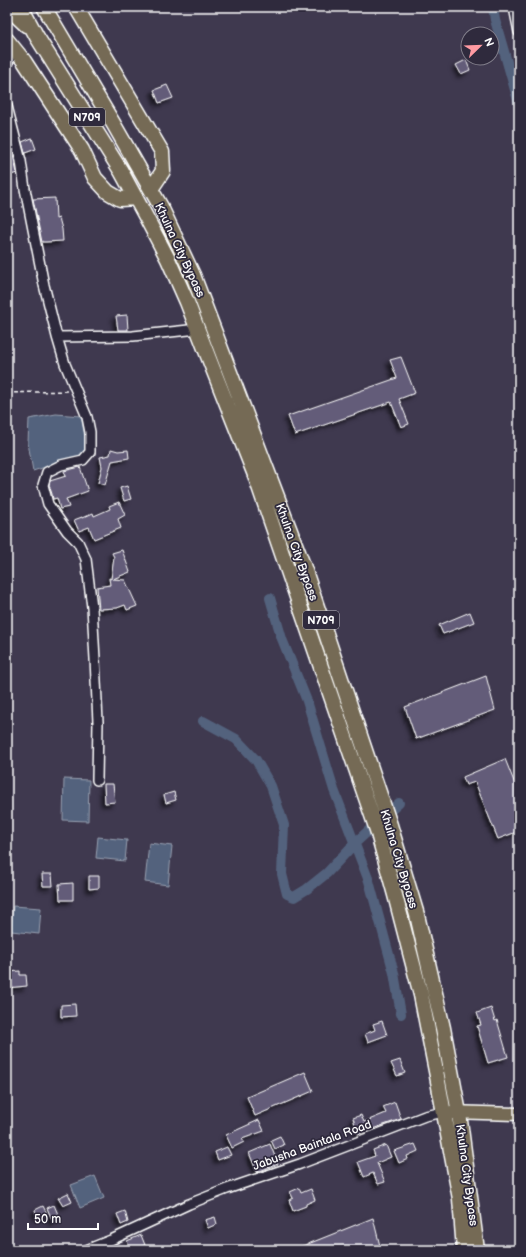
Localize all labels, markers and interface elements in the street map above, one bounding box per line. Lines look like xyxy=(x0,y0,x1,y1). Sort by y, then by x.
north arrow xyxy=(460,26,500,66)
text: N xyxy=(481,36,496,49)
road number: N709 xyxy=(69,108,105,126)
street label: Khulna City Bypass xyxy=(151,201,208,300)
street label: Khulna City Bypass xyxy=(272,501,321,603)
road number: N709 xyxy=(303,611,339,629)
street label: Khulna City Bypass xyxy=(376,808,421,910)
street label: Jabusha Baintala Road xyxy=(251,1117,374,1174)
street label: Khulna City Bypass xyxy=(452,1123,481,1227)
scale bar xyxy=(28,1205,98,1231)
text: 50 m xyxy=(34,1212,61,1227)

